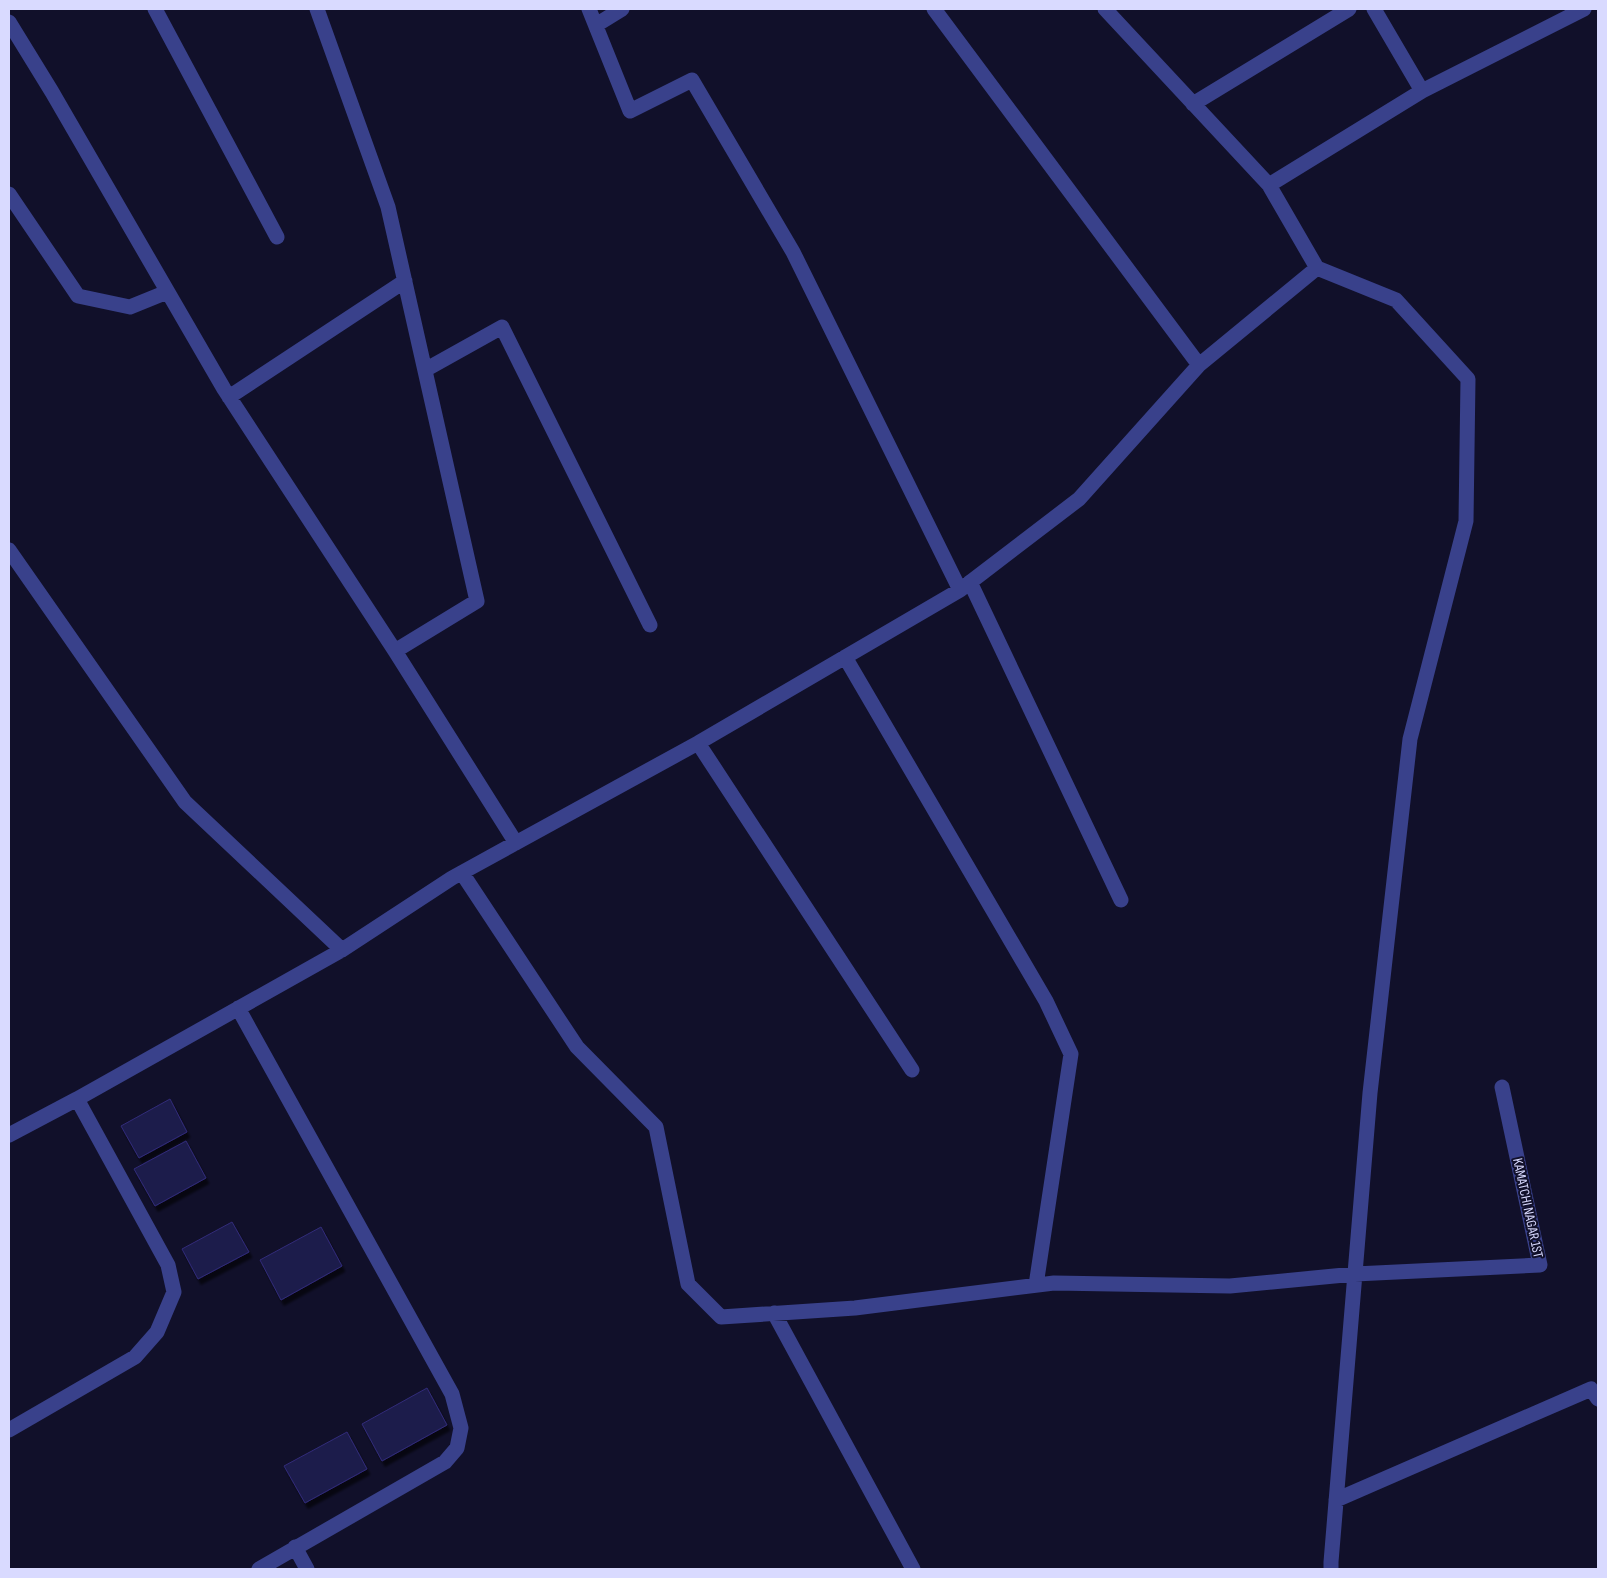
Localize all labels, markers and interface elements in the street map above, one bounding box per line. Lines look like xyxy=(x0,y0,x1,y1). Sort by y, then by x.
street label: KAMATCHI NAGAR 1ST xyxy=(1509,1156,1547,1260)

